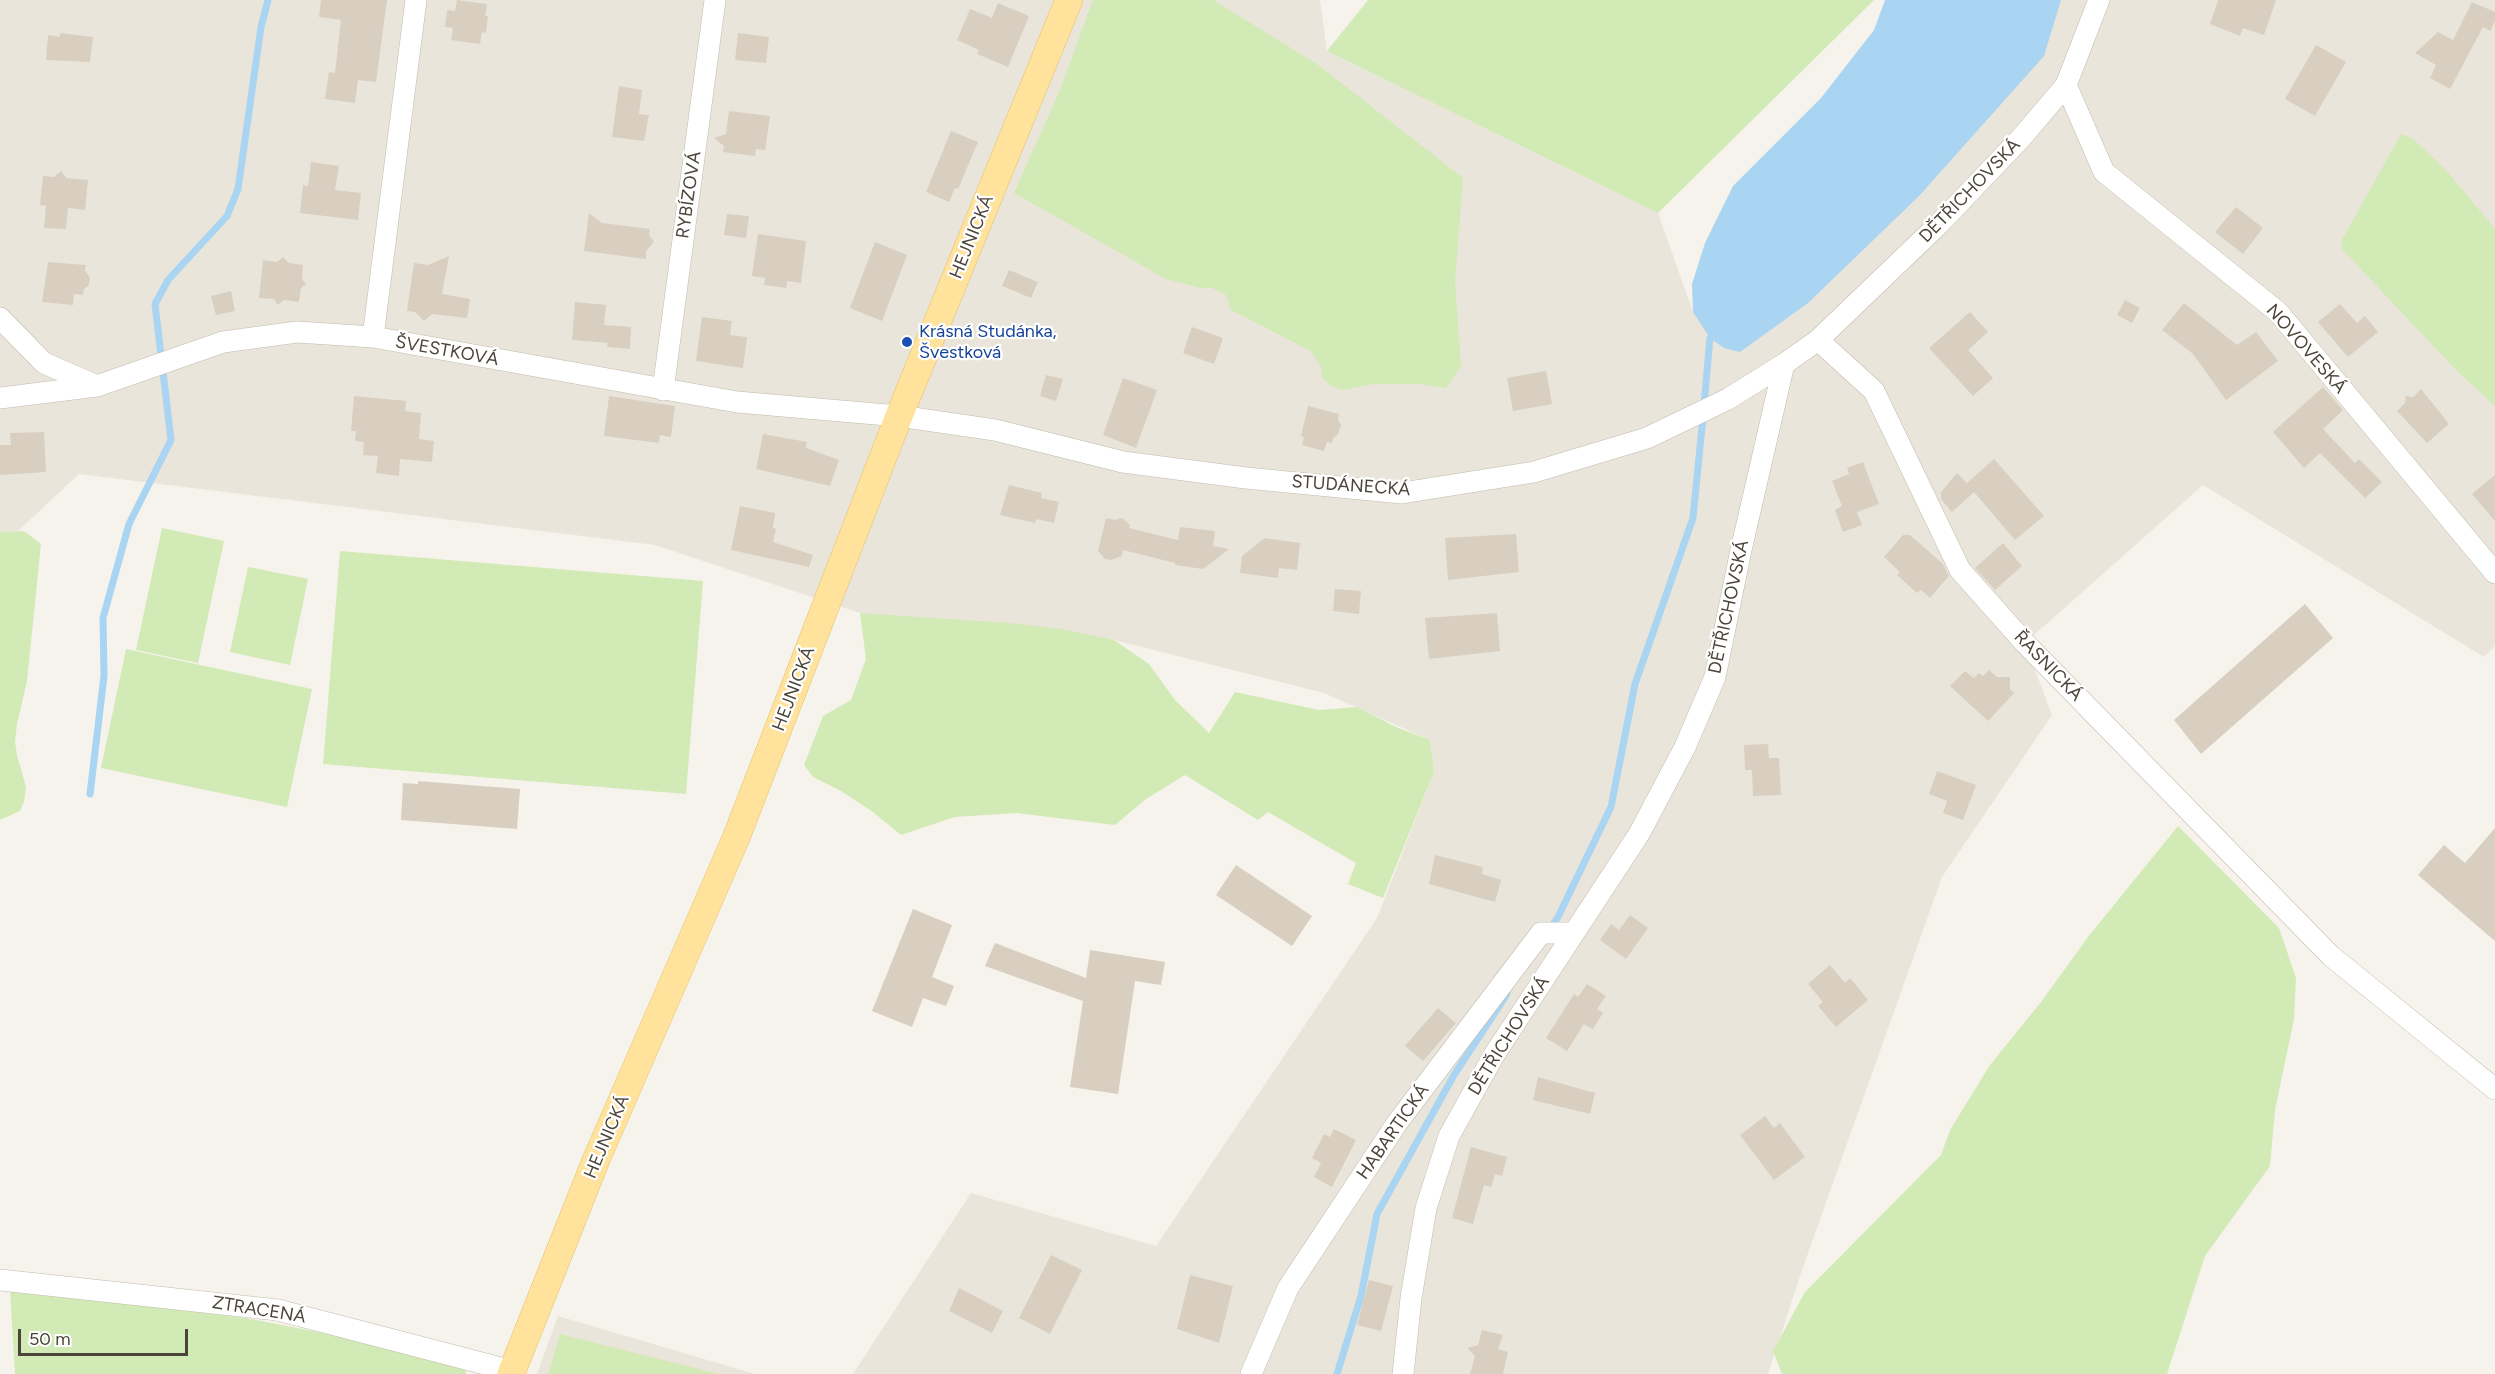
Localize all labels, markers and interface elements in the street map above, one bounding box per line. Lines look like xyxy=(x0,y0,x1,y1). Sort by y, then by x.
street label: DĚTŘICHOVSKÁ xyxy=(1915,135,2025,247)
street label: RYBÍZOVÁ xyxy=(672,150,706,240)
street label: HEJNICKÁ xyxy=(945,192,999,282)
street label: NOVOVESKÁ xyxy=(2261,300,2351,398)
place label: Krásná Studánka, Švestková xyxy=(919,321,1057,364)
street label: ŠVESTKOVÁ xyxy=(394,331,500,371)
marker: Krásná Studánka, Švestková xyxy=(900,335,914,349)
street label: STUDÁNECKÁ xyxy=(1291,471,1411,501)
street label: DĚTŘICHOVSKÁ xyxy=(1704,538,1754,676)
street label: ŘASNICKÁ xyxy=(2009,626,2087,706)
street label: HEJNICKÁ xyxy=(768,644,820,734)
street label: DĚTŘICHOVSKÁ xyxy=(1464,973,1554,1099)
street label: HABARTICKÁ xyxy=(1352,1080,1434,1184)
street label: HEJNICKÁ xyxy=(580,1092,634,1182)
street label: ZTRACENÁ xyxy=(211,1292,307,1328)
scale bar xyxy=(21,1317,190,1355)
text: 50 m xyxy=(29,1328,71,1350)

